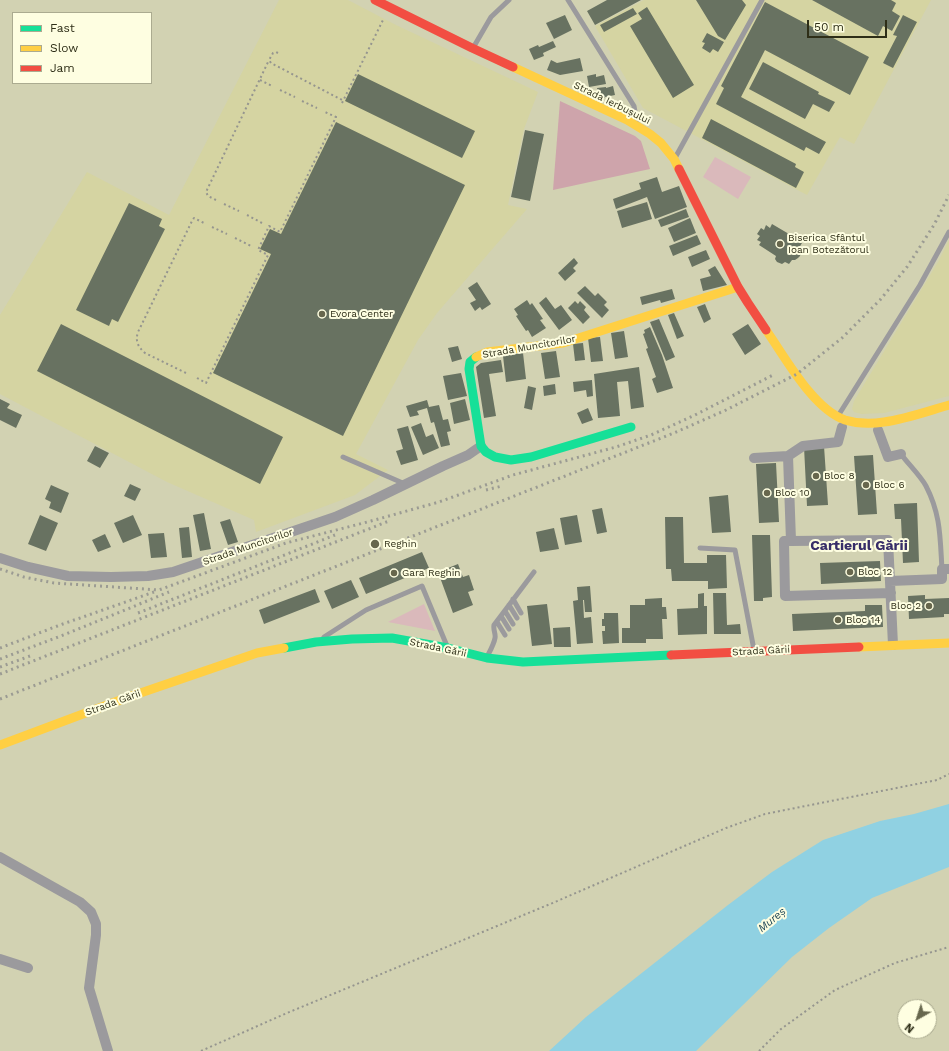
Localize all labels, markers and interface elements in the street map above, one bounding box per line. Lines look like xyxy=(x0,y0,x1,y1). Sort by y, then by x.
legend xyxy=(12,12,152,84)
scale bar xyxy=(809,12,889,38)
text: 50 m xyxy=(814,20,844,34)
text: Fast xyxy=(50,21,75,35)
text: Slow xyxy=(50,41,78,55)
text: Jam xyxy=(50,61,75,75)
street label: Strada Ierbușului xyxy=(572,79,652,127)
place label: Biserica Sfântul Ioan Botezătorul xyxy=(788,232,869,256)
marker: Biserica Sfântul Ioan Botezătorul xyxy=(775,239,785,249)
place label: Evora Center xyxy=(330,308,393,320)
marker: Evora Center xyxy=(317,309,327,319)
street label: Strada Muncitorilor xyxy=(481,333,577,361)
place label: Bloc 8 xyxy=(824,470,855,482)
marker: Bloc 8 xyxy=(811,471,821,481)
place label: Bloc 6 xyxy=(874,479,905,491)
marker: Bloc 6 xyxy=(861,480,871,490)
place label: Bloc 10 xyxy=(775,487,810,499)
marker: Bloc 10 xyxy=(762,488,772,498)
street label: Strada Muncitorilor xyxy=(201,526,295,568)
marker: Reghin xyxy=(369,538,381,550)
place label: Reghin xyxy=(384,538,417,550)
district label: Cartierul Gării xyxy=(810,538,908,554)
place label: Bloc 12 xyxy=(858,566,892,578)
place label: Gara Reghin xyxy=(402,567,461,579)
marker: Bloc 12 xyxy=(845,567,855,577)
marker: Gara Reghin xyxy=(389,568,399,578)
place label: Bloc 2 xyxy=(891,600,921,612)
marker: Bloc 2 xyxy=(924,601,934,611)
place label: Bloc 14 xyxy=(846,614,881,626)
marker: Bloc 14 xyxy=(833,615,843,625)
street label: Strada Gării xyxy=(408,636,468,660)
street label: Strada Gării xyxy=(732,643,790,659)
street label: Strada Gării xyxy=(84,687,142,719)
water label: Mureș xyxy=(756,905,788,935)
north arrow xyxy=(897,999,937,1039)
text: N xyxy=(903,1020,917,1036)

